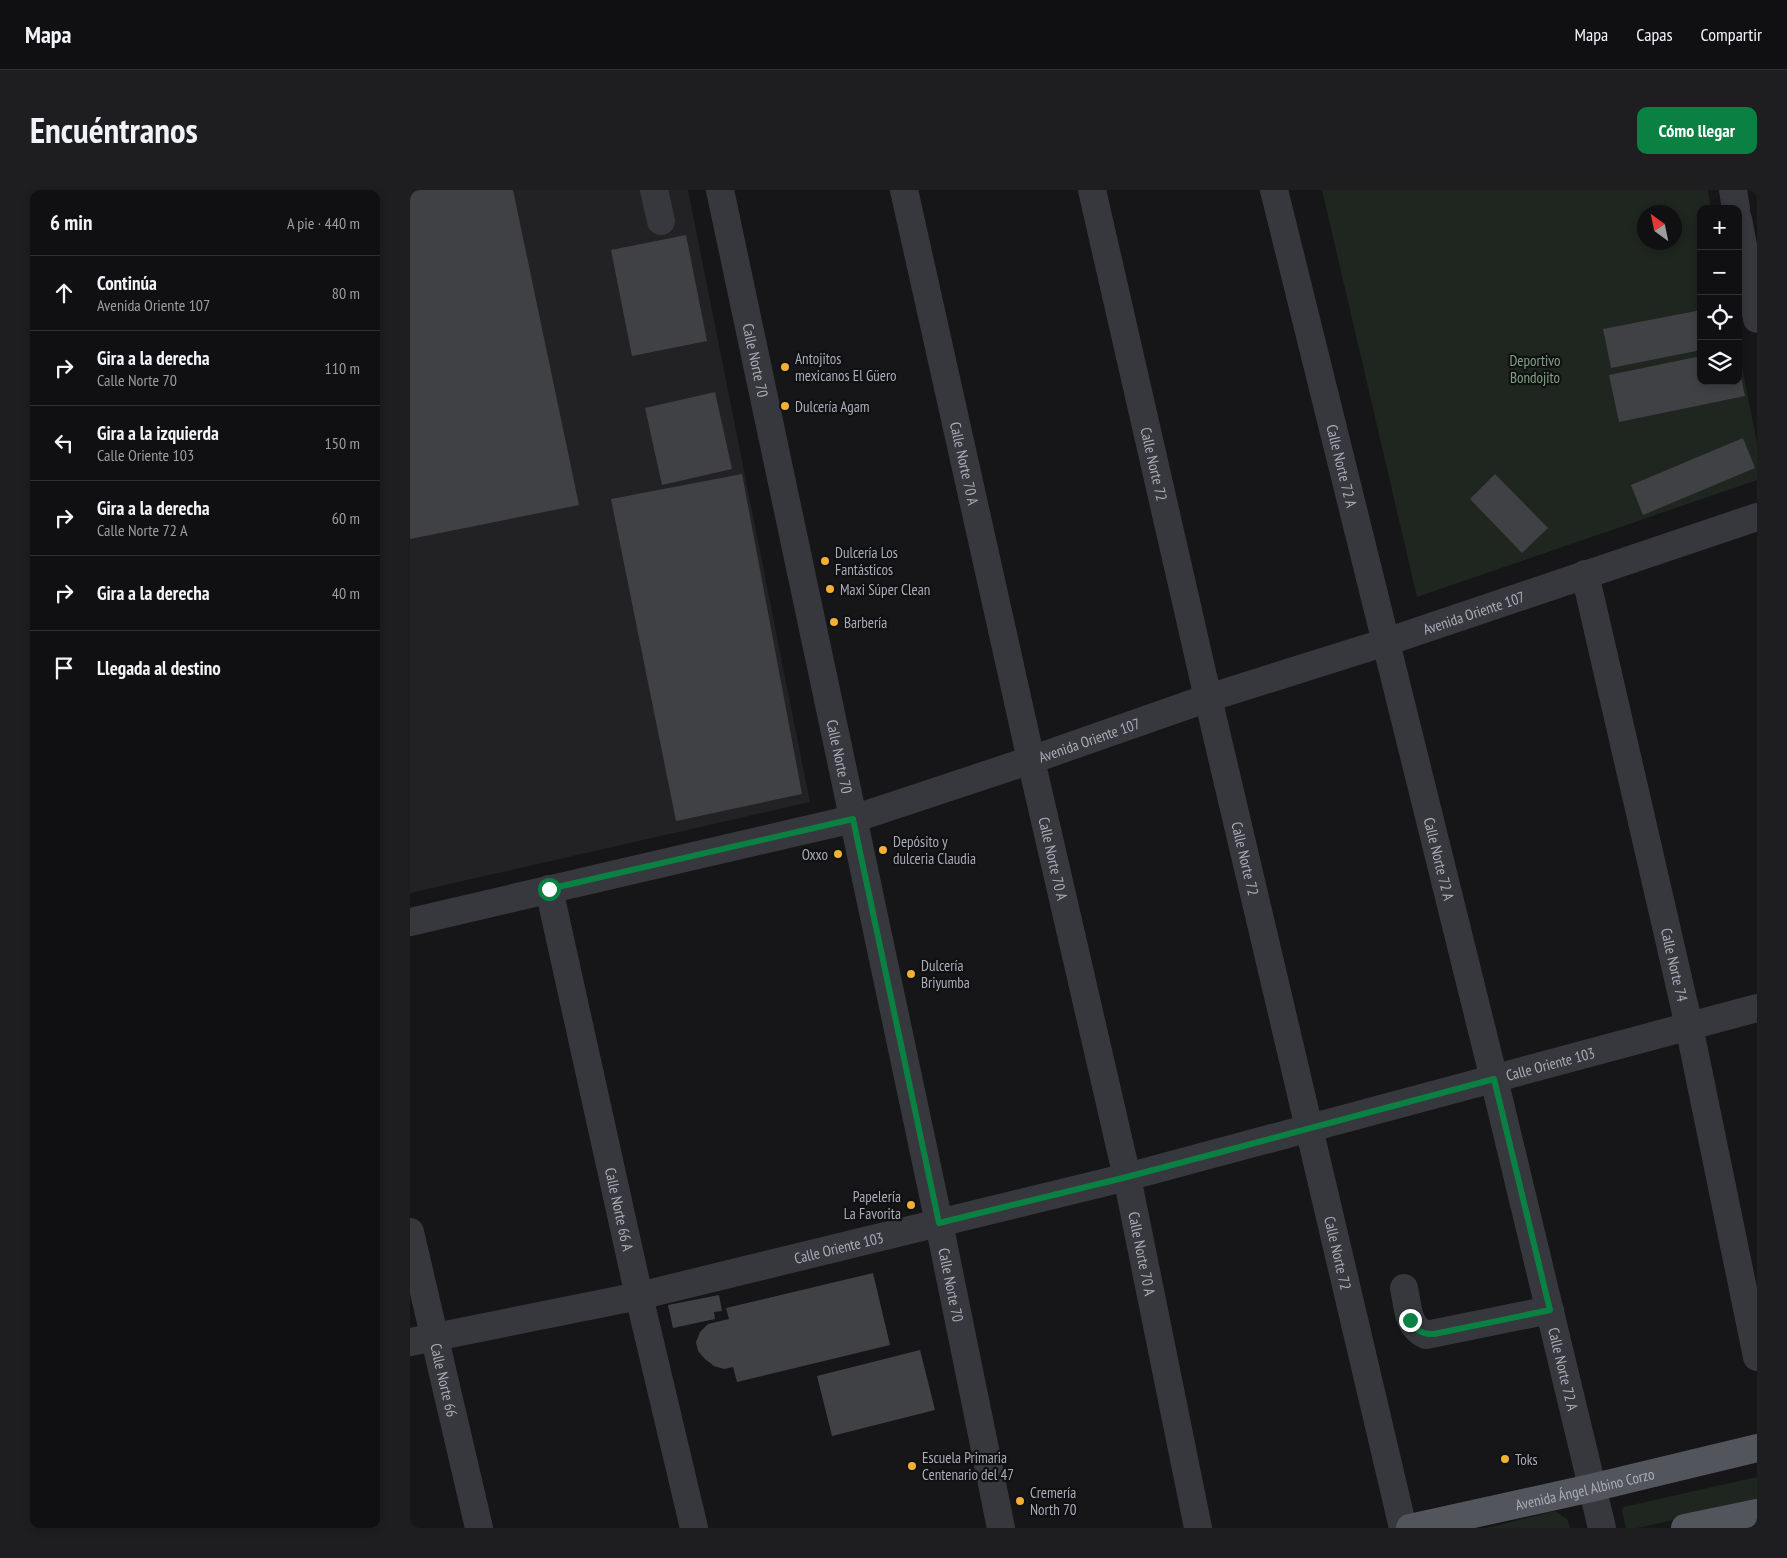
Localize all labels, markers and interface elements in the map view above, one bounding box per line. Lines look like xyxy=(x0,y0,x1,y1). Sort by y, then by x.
text: Mapa xyxy=(25,19,72,50)
text: Mapa xyxy=(1575,23,1608,46)
text: Capas xyxy=(1636,23,1673,46)
text: Compartir xyxy=(1701,23,1762,46)
text: Encuéntranos xyxy=(30,107,198,153)
button: Cómo llegar xyxy=(1637,107,1757,154)
north arrow xyxy=(1637,205,1682,250)
map controls xyxy=(1697,205,1742,385)
button: + xyxy=(1697,205,1742,250)
text: 6 min xyxy=(50,209,92,236)
text: A pie · 440 m xyxy=(287,213,360,233)
button: − xyxy=(1697,250,1742,295)
text: Continúa xyxy=(97,271,157,295)
icon: ahead xyxy=(50,279,78,307)
text: 80 m xyxy=(332,283,360,303)
text: Avenida Oriente 107 xyxy=(97,295,210,315)
button: locate xyxy=(1697,295,1742,340)
street label: Calle Norte 70 xyxy=(739,322,773,399)
button: layers xyxy=(1697,340,1742,385)
text: Gira a la derecha xyxy=(97,346,210,370)
place label: Antojitos mexicanos El Güero xyxy=(795,349,897,385)
park label: Deportivo Bondojito xyxy=(1509,351,1561,387)
icon: right xyxy=(50,354,78,382)
text: 110 m xyxy=(325,358,360,378)
marker: Antojitos mexicanos El Güero xyxy=(779,361,791,373)
text: Calle Norte 70 xyxy=(97,370,177,390)
place label: Dulcería Agam xyxy=(795,397,869,416)
marker: Dulcería Agam xyxy=(779,400,791,412)
street label: Calle Norte 70 A xyxy=(946,420,984,508)
text: Gira a la izquierda xyxy=(97,421,219,445)
street label: Calle Norte 72 A xyxy=(1323,422,1362,510)
street label: Calle Norte 72 xyxy=(1137,425,1172,503)
icon: left xyxy=(50,429,78,457)
text: 150 m xyxy=(325,433,360,453)
text: Calle Oriente 103 xyxy=(97,445,194,465)
text: Gira a la derecha xyxy=(97,496,210,520)
icon: right xyxy=(50,504,78,532)
text: 60 m xyxy=(332,508,360,528)
text: Calle Norte 72 A xyxy=(97,520,187,540)
place label: Dulcería Los Fantásticos xyxy=(835,543,898,579)
marker: Dulcería Los Fantásticos xyxy=(819,555,831,567)
icon: right xyxy=(50,579,78,607)
place label: Maxi Súper Clean xyxy=(840,580,930,599)
text: Gira a la derecha xyxy=(97,581,210,605)
text: 40 m xyxy=(332,583,360,603)
marker: Maxi Súper Clean xyxy=(824,583,836,595)
street label: Avenida Oriente 107 xyxy=(1420,586,1527,638)
place label: Barbería xyxy=(844,613,887,632)
marker: Barbería xyxy=(828,616,840,628)
icon: arrive xyxy=(50,654,78,682)
text: Llegada al destino xyxy=(97,656,221,680)
street label: Avenida Oriente 107 xyxy=(1036,713,1143,766)
street label: Calle Norte 70 xyxy=(823,718,857,795)
street label: Calle Norte 70 A xyxy=(1035,815,1073,903)
street label: Calle Norte 72 A xyxy=(1420,815,1459,903)
street label: Calle Norte 72 xyxy=(1228,820,1264,897)
place label: Depósito y dulceria Claudia xyxy=(893,832,976,868)
marker: Depósito y dulceria Claudia xyxy=(877,844,889,856)
place label: Oxxo xyxy=(802,845,828,864)
marker: Oxxo xyxy=(832,848,844,860)
route start xyxy=(538,878,561,901)
street label: Calle Norte 74 xyxy=(1657,926,1693,1004)
place label: Dulcería Briyumba xyxy=(921,956,970,992)
marker: Dulcería Briyumba xyxy=(905,968,917,980)
street label: Calle Oriente 103 xyxy=(1504,1042,1597,1084)
street label: Calle Norte 66 A xyxy=(601,1166,638,1254)
place label: Papelería La Favorita xyxy=(844,1187,901,1223)
marker: Papelería La Favorita xyxy=(905,1199,917,1211)
street label: Calle Norte 70 A xyxy=(1125,1210,1160,1298)
street label: Calle Norte 72 xyxy=(1321,1214,1356,1292)
street label: Calle Oriente 103 xyxy=(792,1227,885,1267)
street label: Calle Norte 70 xyxy=(935,1246,968,1324)
route end xyxy=(1399,1309,1422,1332)
street label: Calle Norte 72 A xyxy=(1545,1325,1583,1413)
street label: Calle Norte 66 xyxy=(427,1341,462,1419)
place label: Escuela Primaria Centenario del 47 xyxy=(922,1448,1014,1484)
place label: Toks xyxy=(1515,1450,1538,1469)
marker: Toks xyxy=(1499,1453,1511,1465)
marker: Escuela Primaria Centenario del 47 xyxy=(906,1460,918,1472)
street label: Avenida Ángel Albino Corzo xyxy=(1513,1464,1656,1514)
place label: Cremería North 70 xyxy=(1030,1483,1077,1519)
marker: Cremería North 70 xyxy=(1014,1495,1026,1507)

